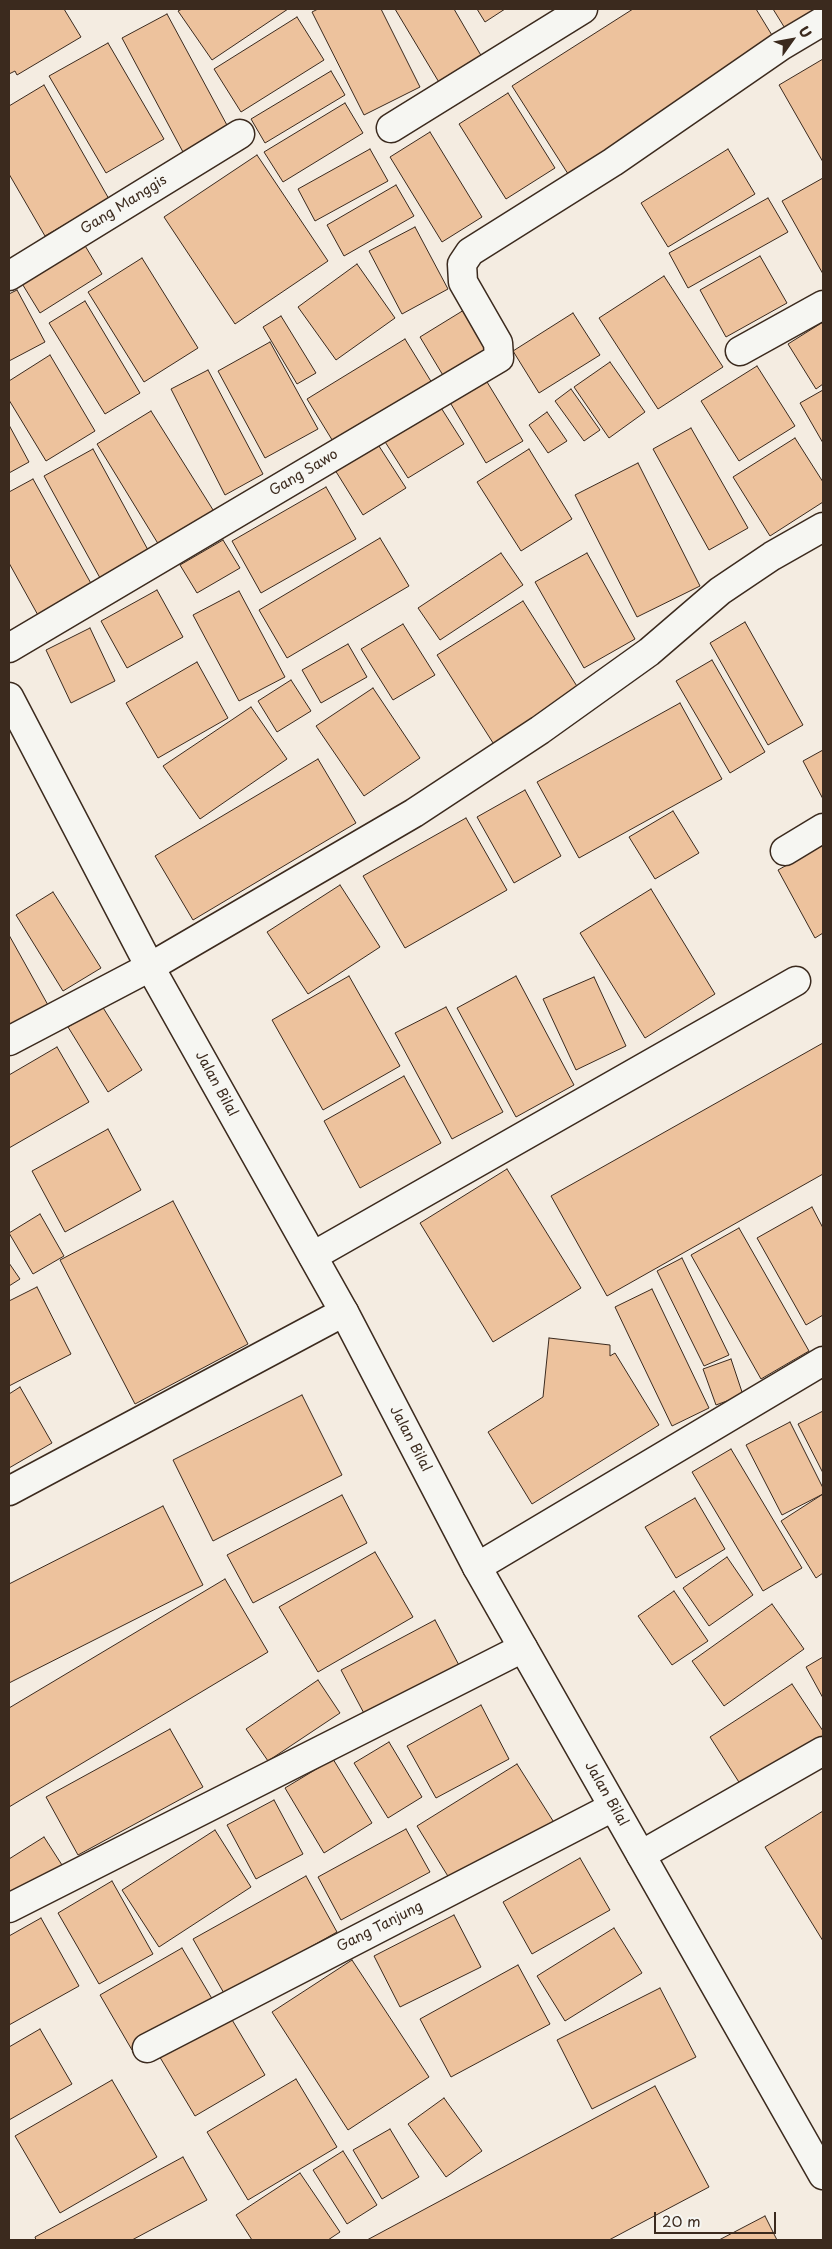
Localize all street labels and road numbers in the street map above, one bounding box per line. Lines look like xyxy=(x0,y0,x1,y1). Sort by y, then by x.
street label: Gang Manggis xyxy=(78,172,170,238)
street label: Gang Sawo xyxy=(267,446,341,500)
street label: Jalan Bilal xyxy=(191,1048,241,1120)
street label: Jalan Bilal xyxy=(386,1403,434,1475)
street label: Jalan Bilal xyxy=(581,1759,631,1829)
street label: Gang Tanjung xyxy=(334,1898,426,1956)

